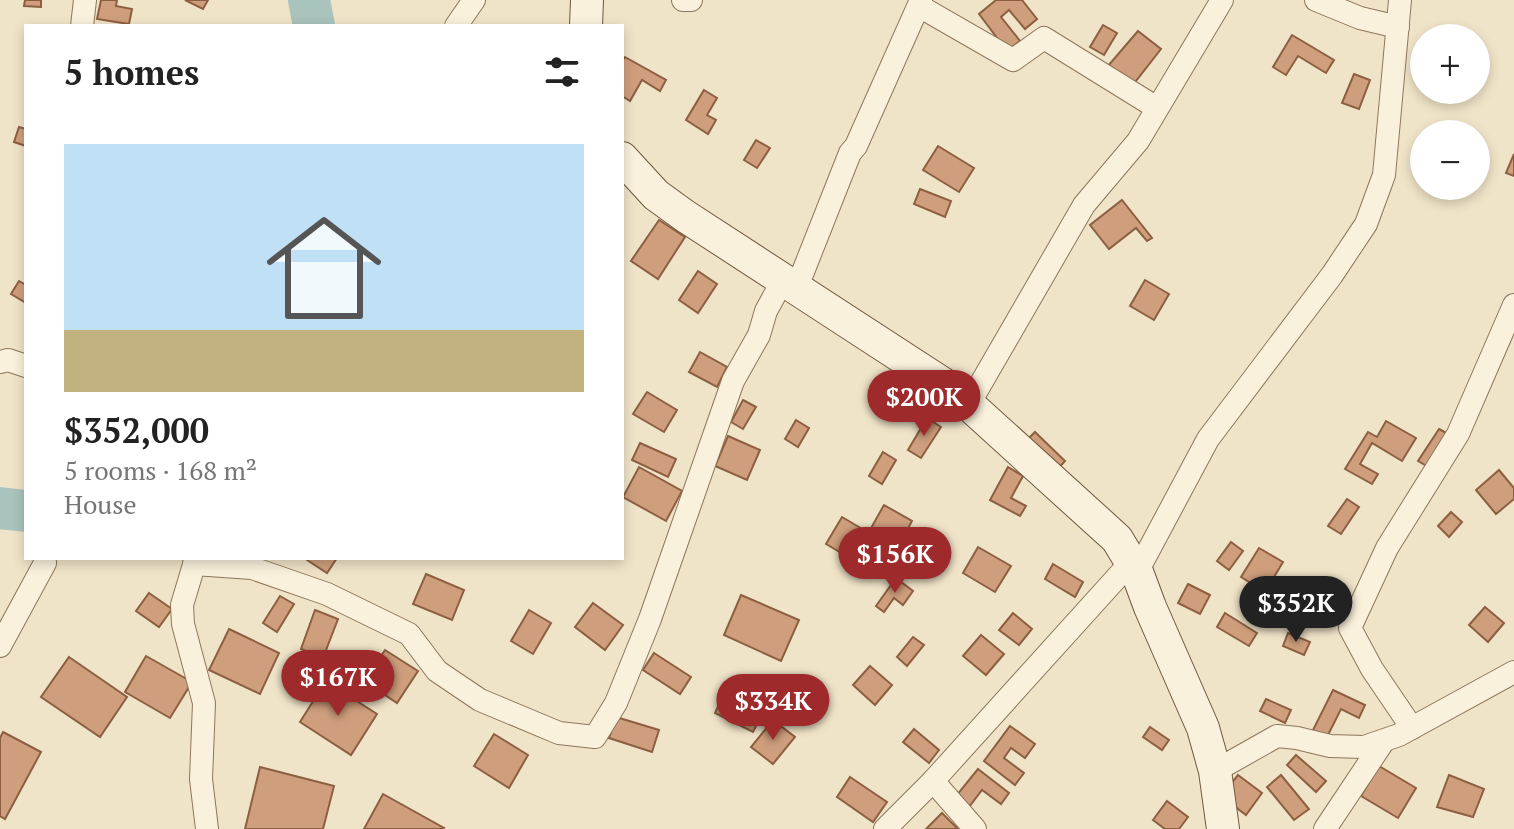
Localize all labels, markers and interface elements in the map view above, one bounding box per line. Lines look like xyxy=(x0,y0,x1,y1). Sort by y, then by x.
map controls xyxy=(1410,24,1490,200)
button: + xyxy=(1410,24,1490,104)
text: 5 homes xyxy=(64,50,199,95)
icon: filters xyxy=(540,50,584,94)
button: − xyxy=(1410,120,1490,200)
icon: home xyxy=(252,196,396,340)
pin: $200K xyxy=(868,370,980,438)
text: $200K xyxy=(885,379,963,413)
text: $352,000 xyxy=(64,408,209,453)
text: 5 rooms · 168 m² xyxy=(64,453,257,487)
text: House xyxy=(64,487,137,521)
pin: $156K xyxy=(839,527,951,595)
text: $156K xyxy=(856,536,934,570)
pin: $352K xyxy=(1240,576,1352,644)
text: $352K xyxy=(1257,585,1335,619)
pin: $167K xyxy=(282,650,394,718)
text: $167K xyxy=(299,659,377,693)
pin: $334K xyxy=(717,674,829,742)
text: $334K xyxy=(734,683,812,717)

